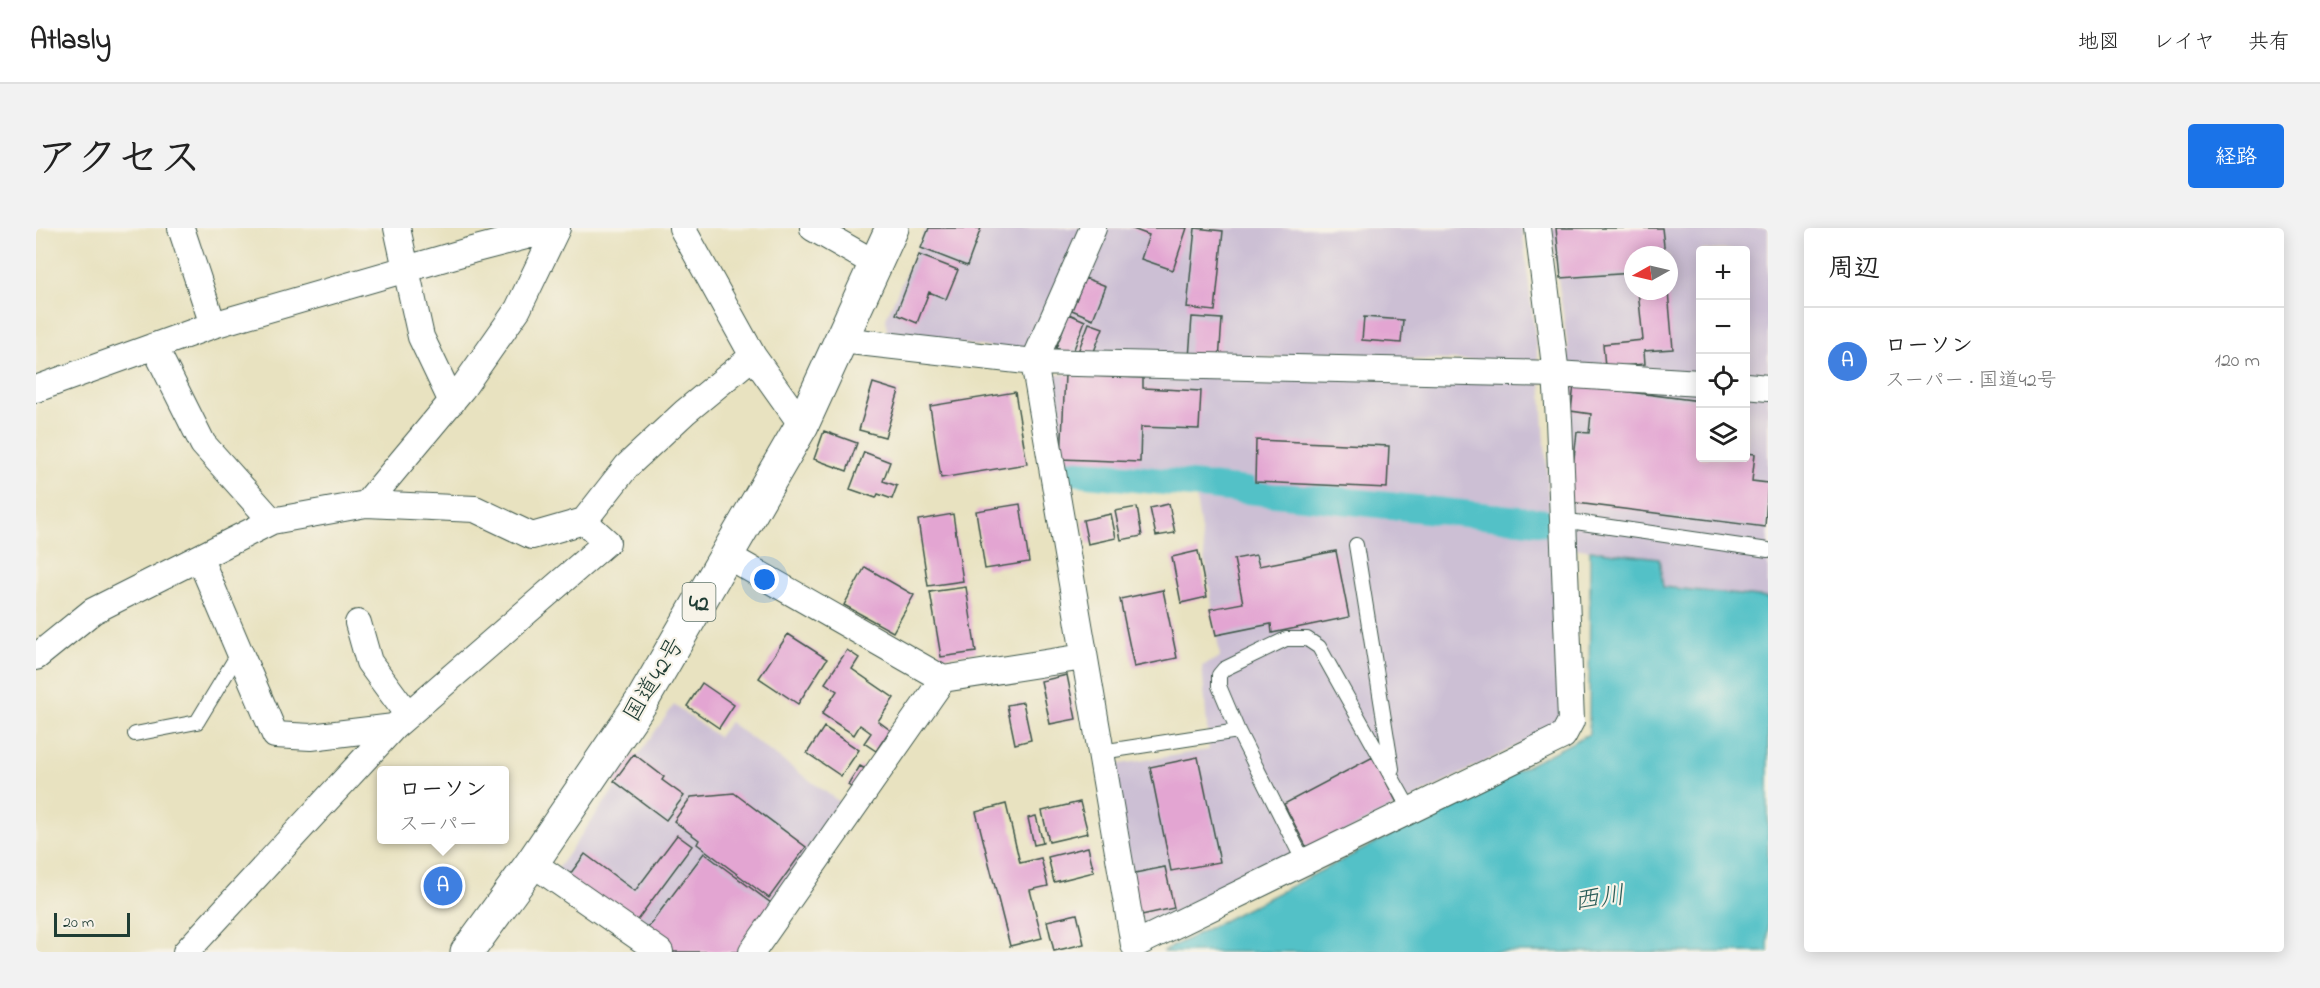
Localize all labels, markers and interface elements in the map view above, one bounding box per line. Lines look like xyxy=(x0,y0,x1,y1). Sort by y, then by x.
text: Atlasly xyxy=(30,21,111,62)
text: 地図 xyxy=(2078,28,2120,58)
text: レイヤ xyxy=(2153,28,2215,58)
text: 共有 xyxy=(2248,28,2290,58)
button: 経路 xyxy=(2188,124,2284,188)
text: アクセス xyxy=(36,130,201,191)
north arrow xyxy=(1624,246,1678,300)
map controls xyxy=(1696,246,1750,462)
button: + xyxy=(1696,246,1750,300)
text: 周辺 xyxy=(1828,251,1880,289)
button: − xyxy=(1696,300,1750,354)
text: ローソン xyxy=(1885,331,1973,363)
text: A xyxy=(1841,347,1854,376)
text: 120 m xyxy=(2215,347,2260,376)
button: locate xyxy=(1696,354,1750,408)
text: スーパー · 国道42号 xyxy=(1885,367,2057,396)
button: layers xyxy=(1696,408,1750,462)
your location xyxy=(750,565,779,594)
road number: 42 xyxy=(682,583,716,621)
street label: 国道42号 xyxy=(616,631,694,730)
popup xyxy=(377,766,509,844)
text: ローソン xyxy=(399,775,487,807)
text: スーパー xyxy=(399,811,478,840)
pin: A xyxy=(424,864,462,908)
water label: 西川 xyxy=(1571,878,1628,922)
scale bar xyxy=(54,910,130,938)
text: 20 m xyxy=(63,911,94,935)

